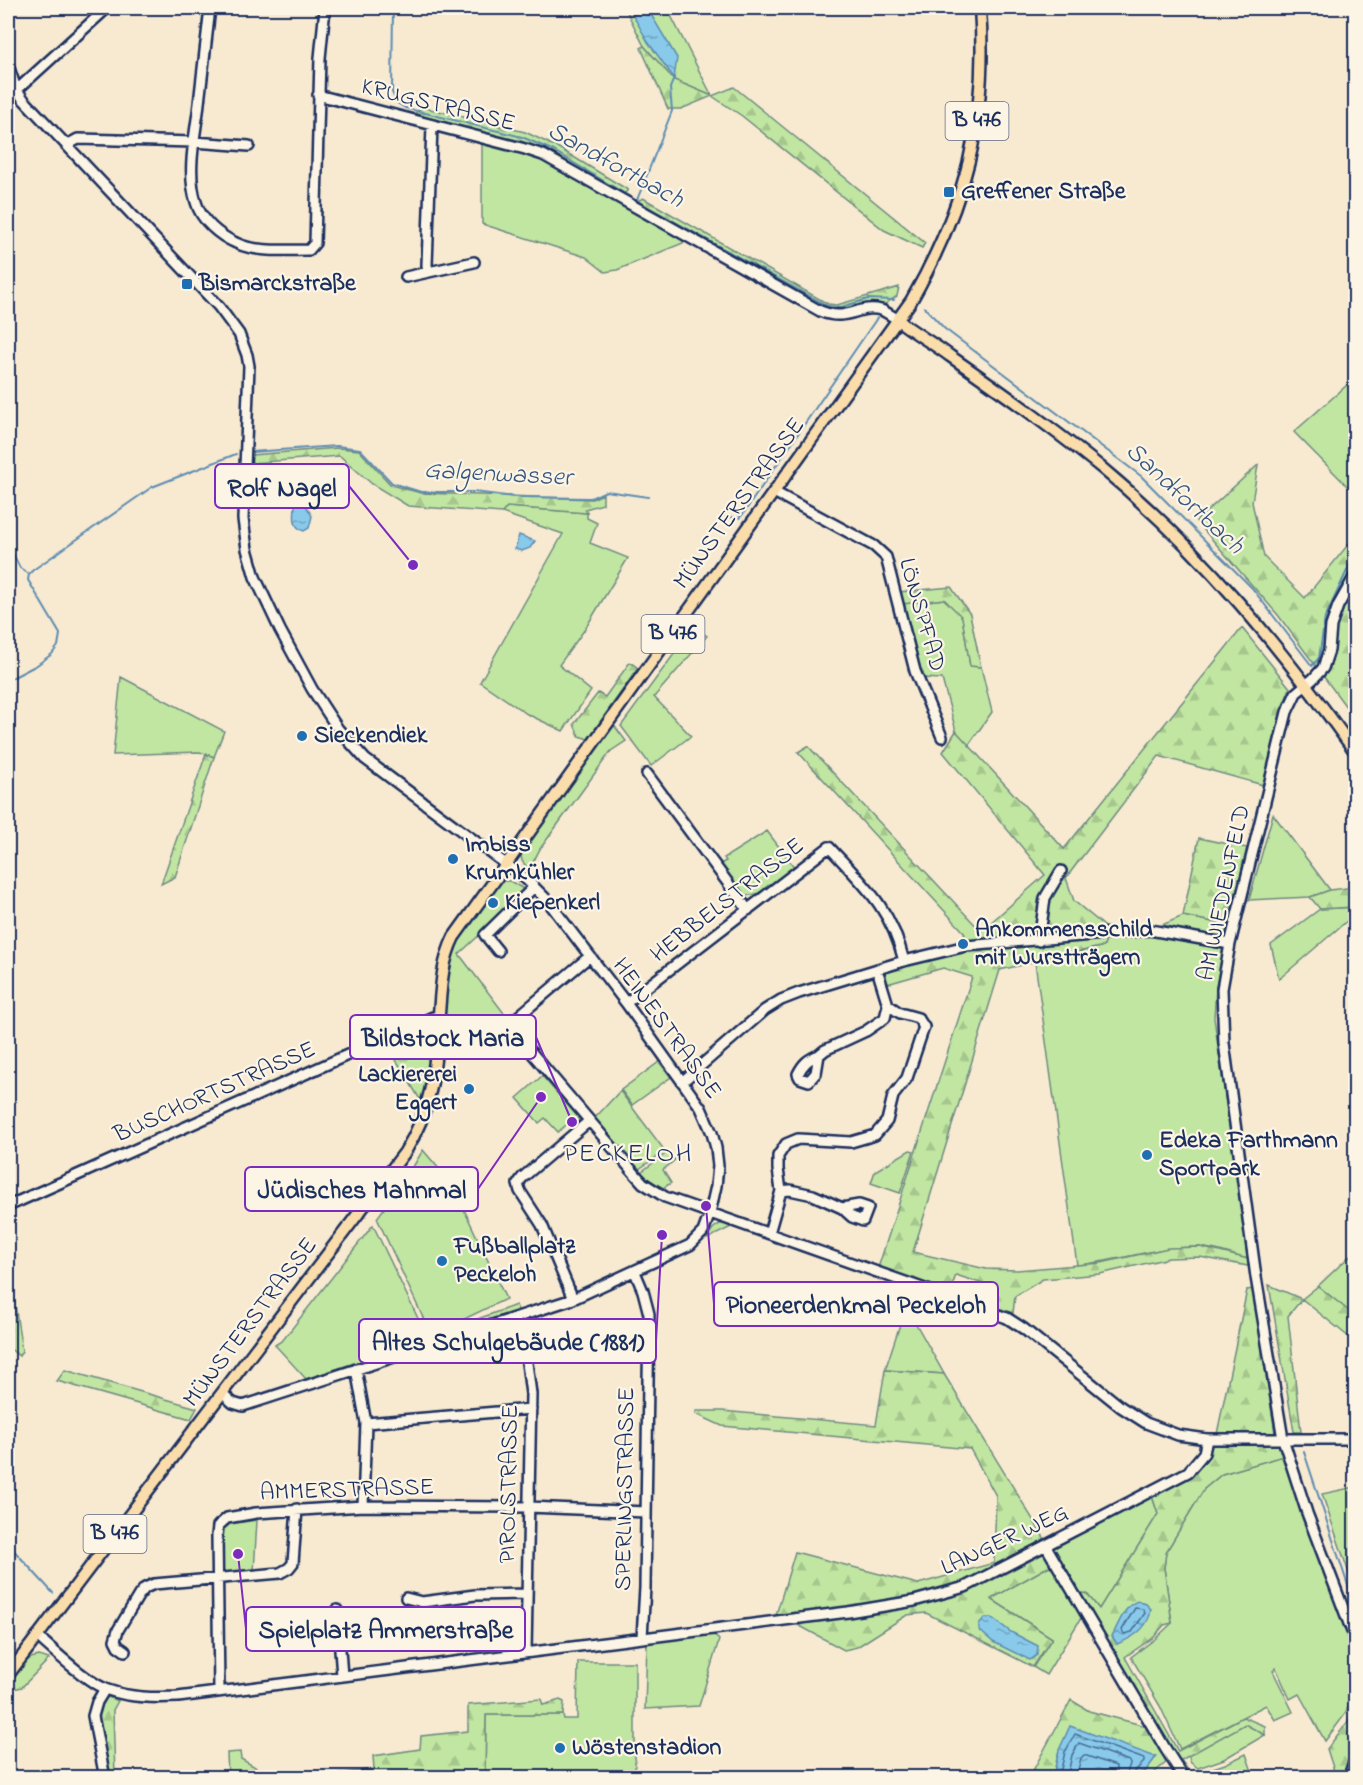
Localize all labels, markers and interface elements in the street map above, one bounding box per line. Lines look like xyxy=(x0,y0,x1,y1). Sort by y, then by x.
street label: KRUGSTRASSE xyxy=(357,70,519,142)
road number: B 476 xyxy=(946,102,1008,140)
water label: Sandfortbach xyxy=(540,113,691,219)
place label: Greffener Straße xyxy=(961,175,1127,210)
marker: Greffener Straße xyxy=(942,185,956,199)
place label: Bismarckstraße xyxy=(198,267,357,302)
marker: Bismarckstraße xyxy=(180,277,194,291)
street label: MÜNSTERSTRASSE xyxy=(665,411,815,597)
water label: Sandfortbach xyxy=(1116,434,1253,565)
water label: Galgenwasser xyxy=(423,452,576,498)
callout: Rolf Nagel xyxy=(215,464,349,508)
text: Rolf Nagel xyxy=(227,471,337,510)
street label: LÖNSPFAD xyxy=(888,554,954,676)
road number: B 476 xyxy=(642,615,704,653)
place label: Sieckendiek xyxy=(314,719,428,754)
marker: Sieckendiek xyxy=(295,729,309,743)
street label: AM WIEDENFELD xyxy=(1189,802,1261,984)
place label: Imbiss Krumkühler xyxy=(465,828,575,891)
street label: HEBBELSTRASSE xyxy=(644,830,812,972)
marker: Imbiss Krumkühler xyxy=(446,852,460,866)
place label: Kiepenkerl xyxy=(505,886,600,921)
marker: Kiepenkerl xyxy=(486,896,500,910)
place label: Ankommensschild mit Wurstträgern xyxy=(975,913,1153,977)
marker: Ankommensschild mit Wurstträgern xyxy=(956,937,970,951)
street label: HEINESTRASSE xyxy=(603,951,729,1107)
callout: Bildstock Maria xyxy=(350,1015,536,1059)
text: Bildstock Maria xyxy=(361,1021,524,1059)
street label: BUSCHORTSTRASSE xyxy=(107,1033,322,1154)
place label: Lackiererei Eggert xyxy=(358,1058,458,1122)
marker: Lackiererei Eggert xyxy=(462,1082,476,1096)
place label: Edeka Farthmann Sportpark xyxy=(1159,1124,1338,1187)
district label: PECKELOH xyxy=(563,1135,693,1174)
marker: Edeka Farthmann Sportpark xyxy=(1140,1148,1154,1162)
callout: Jüdisches Mahnmal xyxy=(245,1167,478,1211)
text: Jüdisches Mahnmal xyxy=(258,1173,466,1211)
street label: MÜNSTERSTRASSE xyxy=(175,1230,327,1416)
place label: Fußballplatz Peckeloh xyxy=(453,1230,576,1293)
marker: Fußballplatz Peckeloh xyxy=(435,1254,449,1268)
callout: Pioneerdenkmal Peckeloh xyxy=(714,1282,998,1326)
text: Pioneerdenkmal Peckeloh xyxy=(726,1288,986,1326)
callout: Altes Schulgebäude (1881) xyxy=(359,1319,656,1363)
text: Altes Schulgebäude (1881) xyxy=(372,1325,645,1364)
street label: SPERLINGSTRASSE xyxy=(607,1387,645,1591)
street label: PIROLSTRASSE xyxy=(491,1404,529,1564)
street label: AMMERSTRASSE xyxy=(259,1470,435,1512)
street label: LANGER WEG xyxy=(936,1496,1074,1586)
road number: B 476 xyxy=(84,1515,146,1553)
callout: Spielplatz Ammerstraße xyxy=(246,1607,525,1651)
text: Spielplatz Ammerstraße xyxy=(259,1613,515,1651)
place label: Wöstenstadion xyxy=(572,1731,721,1766)
marker: Wöstenstadion xyxy=(553,1741,567,1755)

